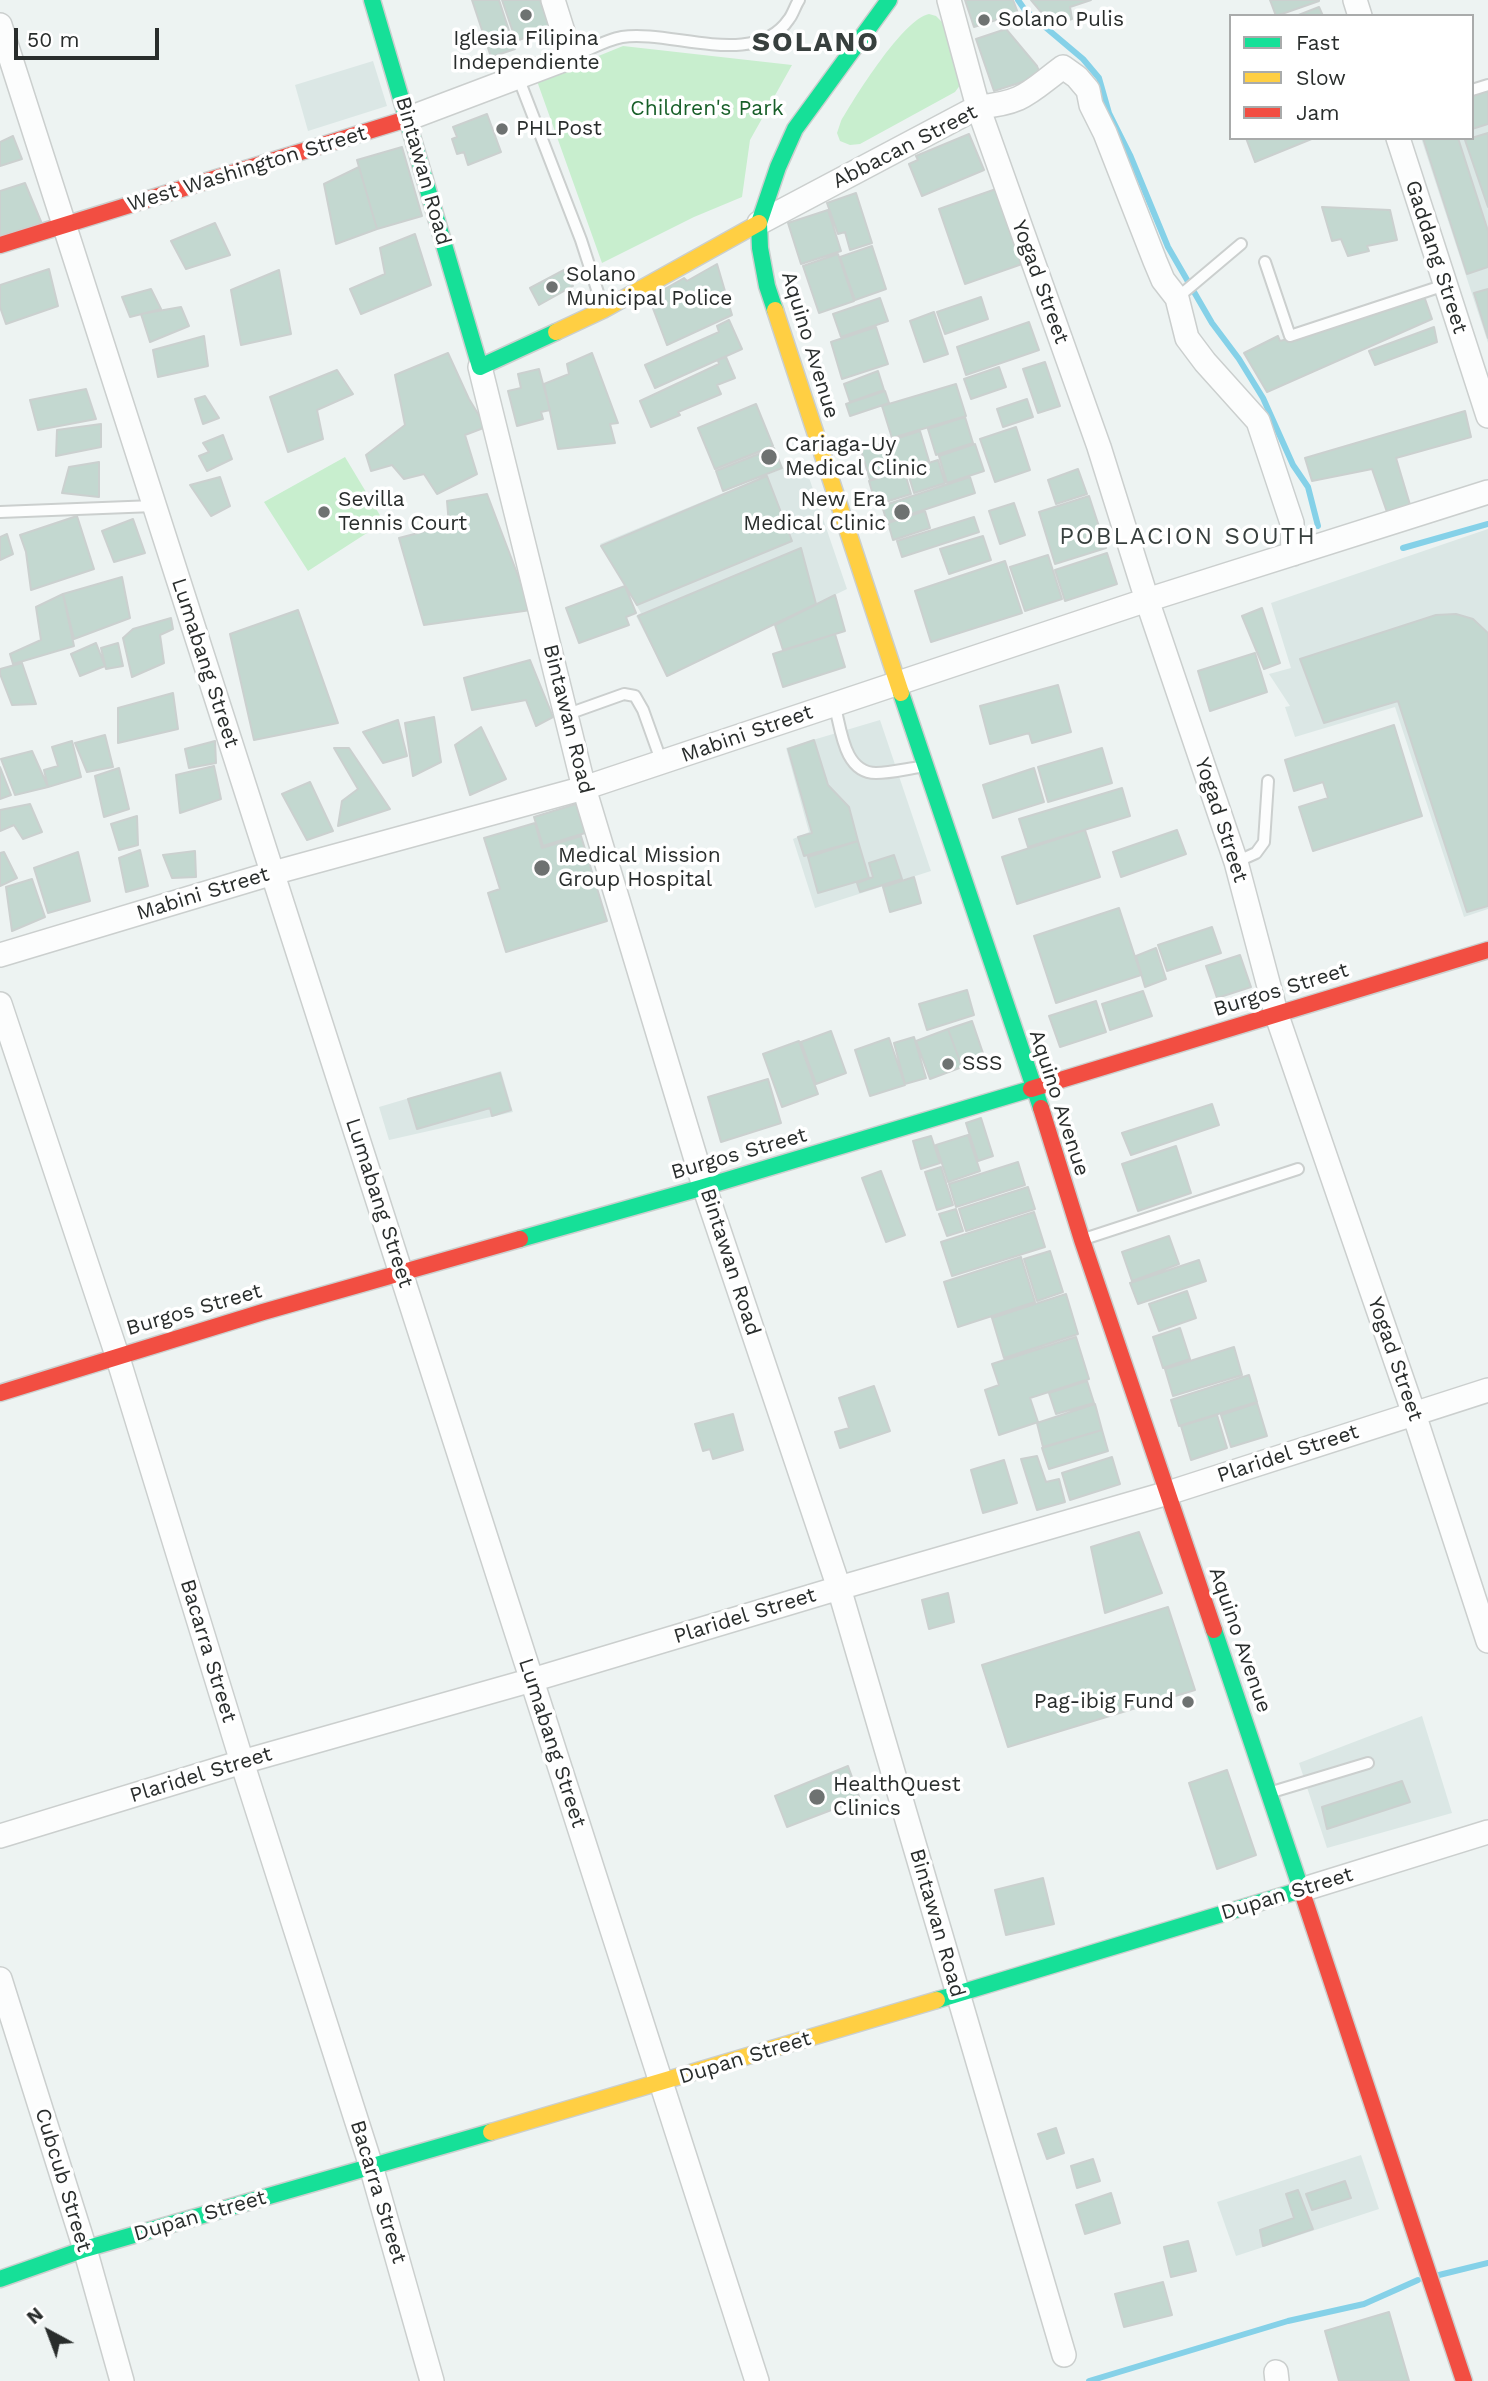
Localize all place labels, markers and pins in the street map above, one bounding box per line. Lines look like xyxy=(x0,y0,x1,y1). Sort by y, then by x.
marker: Iglesia Filipina Independiente xyxy=(518,7,534,23)
place label: Solano Pulis xyxy=(998,7,1124,33)
marker: Solano Pulis xyxy=(976,12,992,28)
place label: Iglesia Filipina Independiente xyxy=(452,26,600,76)
place label: PHLPost xyxy=(516,116,602,142)
marker: PHLPost xyxy=(494,121,510,137)
place label: Solano Municipal Police xyxy=(566,262,732,312)
marker: Solano Municipal Police xyxy=(544,279,560,295)
place label: Cariaga-Uy Medical Clinic xyxy=(785,432,928,482)
marker: Cariaga-Uy Medical Clinic xyxy=(759,447,779,467)
place label: Sevilla Tennis Court xyxy=(338,487,467,537)
place label: New Era Medical Clinic xyxy=(743,487,886,537)
marker: New Era Medical Clinic xyxy=(892,502,912,522)
marker: Sevilla Tennis Court xyxy=(316,504,332,520)
place label: Medical Mission Group Hospital xyxy=(558,843,721,893)
marker: Medical Mission Group Hospital xyxy=(532,858,552,878)
place label: SSS xyxy=(962,1051,1002,1077)
marker: SSS xyxy=(940,1056,956,1072)
place label: Pag-ibig Fund xyxy=(1034,1689,1174,1715)
marker: Pag-ibig Fund xyxy=(1180,1694,1196,1710)
place label: HealthQuest Clinics xyxy=(833,1772,961,1822)
marker: HealthQuest Clinics xyxy=(807,1787,827,1807)

